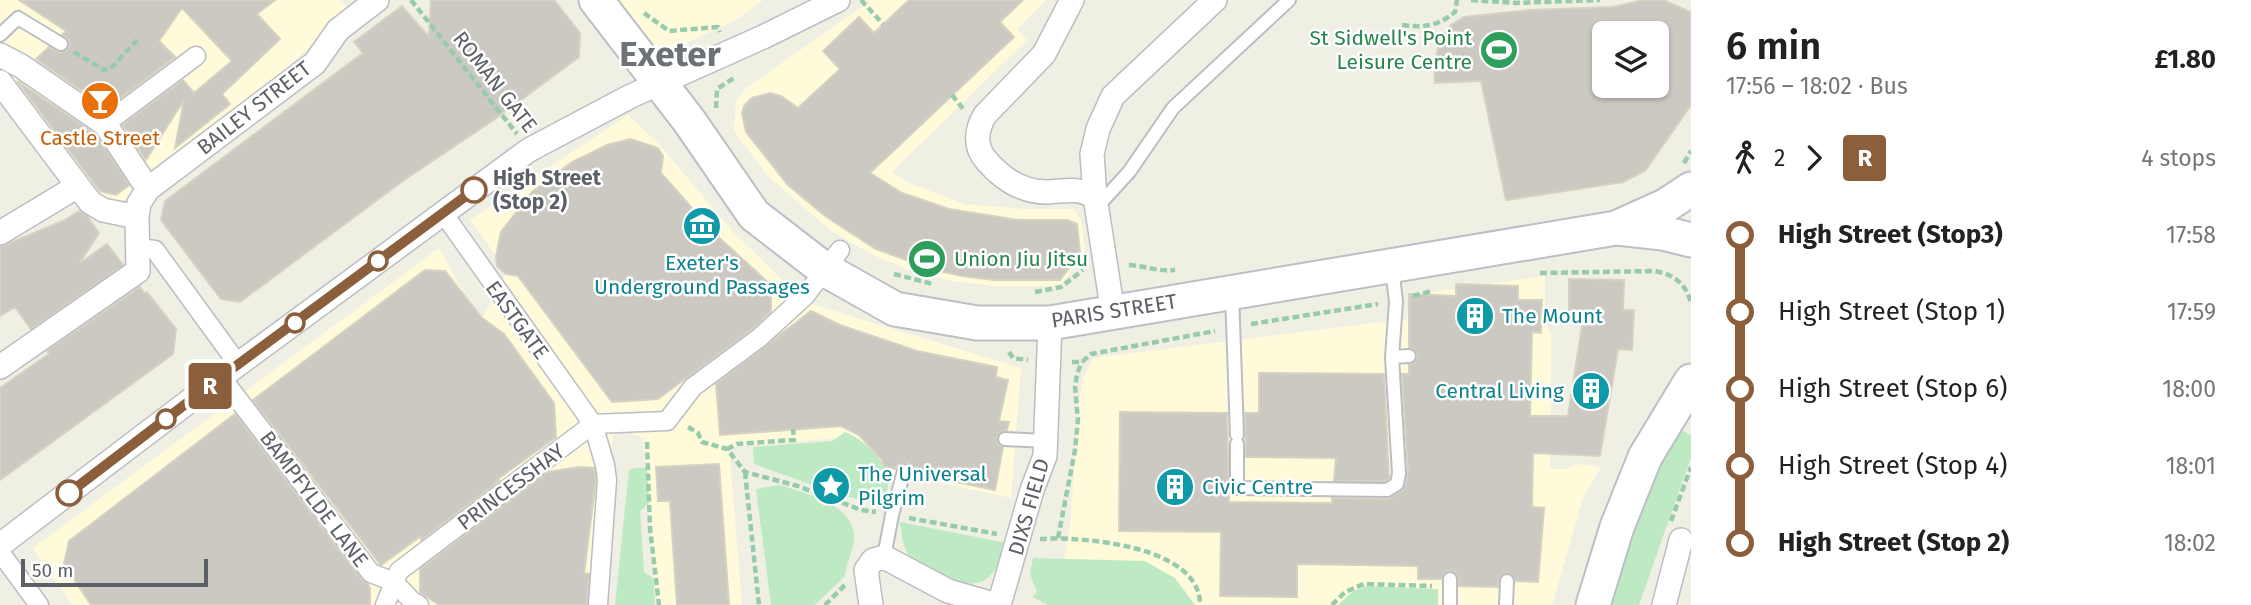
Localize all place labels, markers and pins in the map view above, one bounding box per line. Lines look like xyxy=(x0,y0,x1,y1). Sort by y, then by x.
place label: St Sidwell's Point Leisure Centre xyxy=(1310,25,1472,75)
sports icon: St Sidwell's Point Leisure Centre xyxy=(1478,29,1520,71)
bar icon: Castle Street xyxy=(79,80,121,122)
place label: Castle Street xyxy=(40,125,160,151)
place label: High Street (Stop 2) xyxy=(493,165,602,215)
marker: High Street (Stop 2) xyxy=(461,177,487,203)
museum icon: Exeter's Underground Passages xyxy=(681,205,723,247)
sports icon: Union Jiu Jitsu xyxy=(906,238,948,280)
place label: Union Jiu Jitsu xyxy=(954,246,1088,272)
place label: Exeter's Underground Passages xyxy=(594,250,810,300)
unlabelled marker xyxy=(368,251,388,271)
building icon: The Mount xyxy=(1454,295,1496,337)
place label: The Mount xyxy=(1502,303,1603,329)
unlabelled marker xyxy=(285,313,305,333)
building icon: Central Living xyxy=(1570,370,1612,412)
place label: Central Living xyxy=(1435,378,1564,404)
unlabelled marker xyxy=(156,409,176,429)
place label: The Universal Pilgrim xyxy=(858,461,987,511)
place icon: The Universal Pilgrim xyxy=(810,465,852,507)
building icon: Civic Centre xyxy=(1154,466,1196,508)
place label: Civic Centre xyxy=(1202,474,1313,500)
unlabelled marker xyxy=(56,480,82,506)

